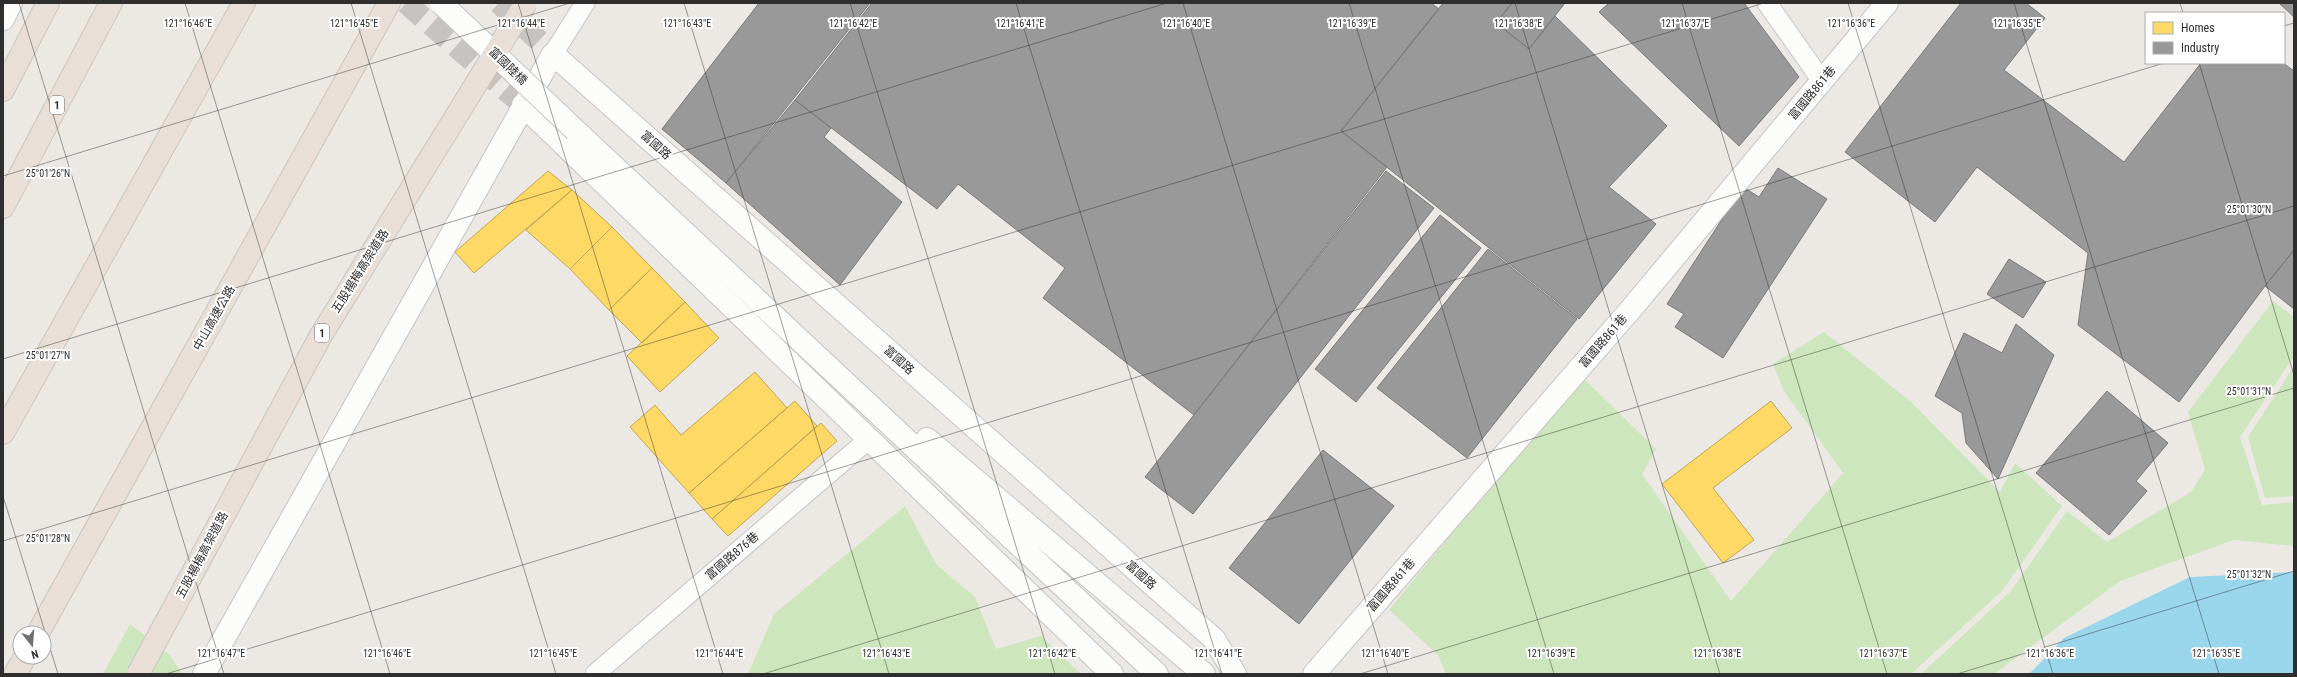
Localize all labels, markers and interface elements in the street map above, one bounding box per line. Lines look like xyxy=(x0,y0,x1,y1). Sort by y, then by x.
legend xyxy=(2145,12,2285,64)
text: 121°16'46"E xyxy=(164,18,212,29)
text: 121°16'45"E xyxy=(330,18,378,29)
text: 121°16'44"E xyxy=(497,18,545,29)
text: 121°16'43"E xyxy=(663,18,711,29)
text: 121°16'42"E xyxy=(829,18,877,29)
text: 121°16'41"E xyxy=(996,18,1044,29)
text: 121°16'40"E xyxy=(1162,18,1210,29)
text: 121°16'39"E xyxy=(1328,18,1376,29)
text: 121°16'38"E xyxy=(1494,18,1542,29)
text: 121°16'37"E xyxy=(1661,18,1709,29)
text: 121°16'36"E xyxy=(1827,18,1875,29)
text: 121°16'35"E xyxy=(1993,18,2041,29)
text: Homes xyxy=(2181,21,2215,35)
text: Industry xyxy=(2181,41,2219,55)
street label: 富國陸橋 xyxy=(486,44,530,88)
street label: 富國路861巷 xyxy=(1785,63,1839,123)
road number: 1 xyxy=(50,96,64,114)
street label: 富國路 xyxy=(638,128,674,162)
text: 25°01'26"N xyxy=(26,168,70,179)
text: 25°01'30"N xyxy=(2227,204,2271,215)
street label: 五股楊梅高架道路 xyxy=(329,227,391,315)
street label: 中山高速公路 xyxy=(190,283,238,353)
street label: 富國路861巷 xyxy=(1576,312,1630,370)
road number: 1 xyxy=(315,324,329,342)
street label: 富國路 xyxy=(881,343,917,377)
text: 25°01'27"N xyxy=(26,350,70,361)
text: 25°01'31"N xyxy=(2227,386,2271,397)
street label: 五股楊梅高架道路 xyxy=(173,509,231,601)
street label: 富國路876巷 xyxy=(703,529,761,583)
text: 25°01'28"N xyxy=(26,533,70,544)
street label: 富國路861巷 xyxy=(1364,556,1418,614)
street label: 富國路 xyxy=(1123,558,1159,592)
text: 25°01'32"N xyxy=(2227,569,2271,580)
north arrow xyxy=(12,625,52,665)
text: N xyxy=(29,647,40,661)
text: 121°16'47"E xyxy=(197,648,245,659)
text: 121°16'46"E xyxy=(363,648,411,659)
text: 121°16'45"E xyxy=(529,648,577,659)
text: 121°16'44"E xyxy=(695,648,743,659)
text: 121°16'43"E xyxy=(862,648,910,659)
text: 121°16'42"E xyxy=(1028,648,1076,659)
text: 121°16'41"E xyxy=(1194,648,1242,659)
text: 121°16'40"E xyxy=(1361,648,1409,659)
text: 121°16'39"E xyxy=(1527,648,1575,659)
text: 121°16'38"E xyxy=(1693,648,1741,659)
text: 121°16'37"E xyxy=(1859,648,1907,659)
text: 121°16'36"E xyxy=(2026,648,2074,659)
text: 121°16'35"E xyxy=(2192,648,2240,659)

